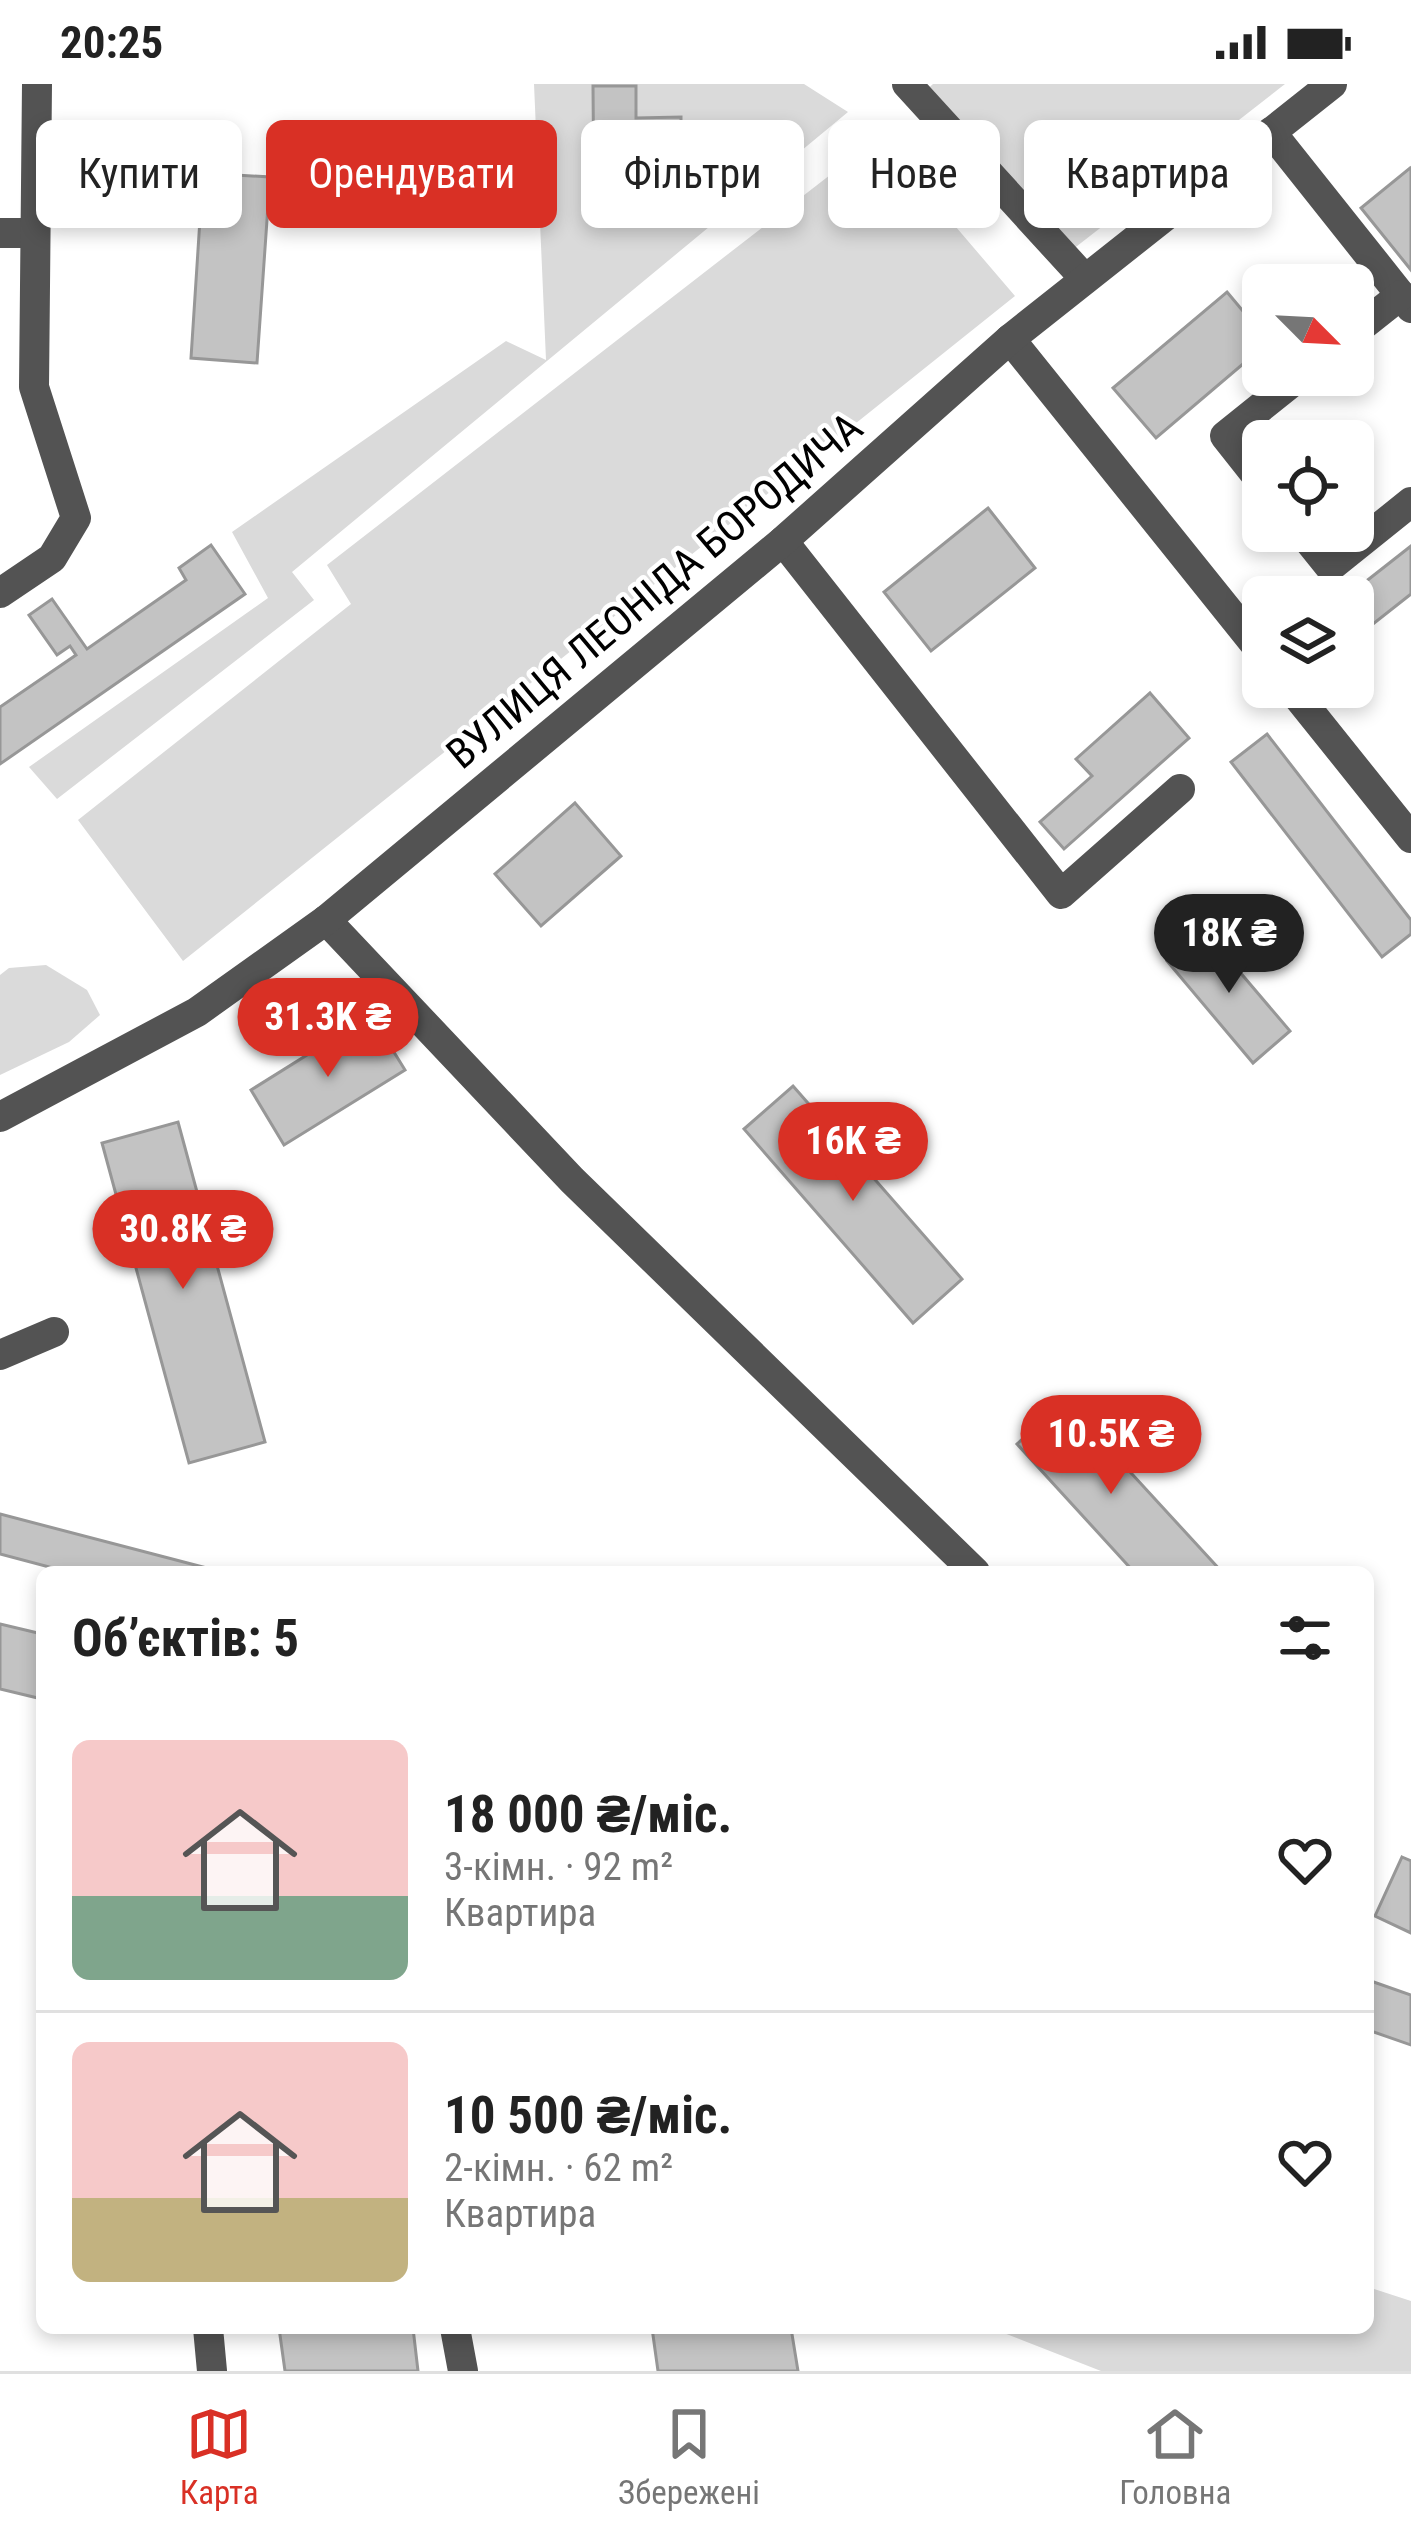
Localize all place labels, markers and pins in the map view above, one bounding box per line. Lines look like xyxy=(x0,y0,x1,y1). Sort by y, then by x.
pin: 18K ₴ xyxy=(1145,894,1313,996)
pin: 31.3K ₴ xyxy=(217,978,439,1080)
pin: 16K ₴ xyxy=(769,1102,937,1204)
pin: 30.8K ₴ xyxy=(72,1190,294,1292)
pin: 10.5K ₴ xyxy=(1000,1395,1222,1497)

